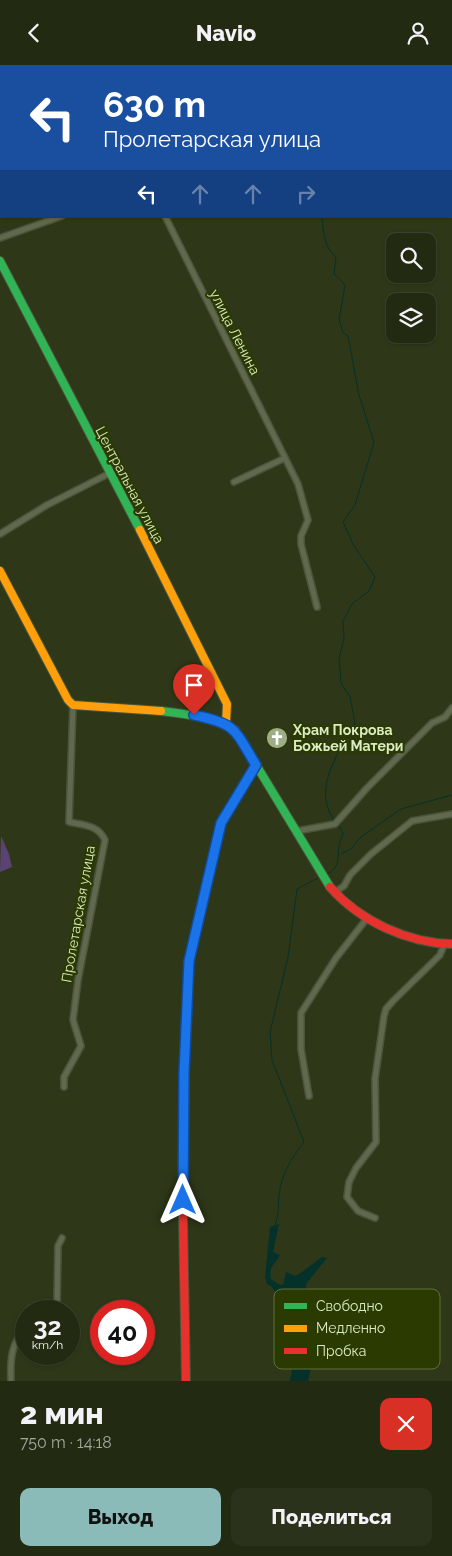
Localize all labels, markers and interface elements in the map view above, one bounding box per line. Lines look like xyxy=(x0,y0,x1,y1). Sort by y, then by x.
icon: back xyxy=(20,19,48,47)
icon: person xyxy=(404,19,432,47)
text: Navio xyxy=(196,20,256,46)
text: 630 m xyxy=(103,84,206,125)
icon: left xyxy=(20,85,85,150)
text: Пролетарская улица xyxy=(103,126,321,152)
icon: left xyxy=(133,180,161,208)
icon: ahead xyxy=(186,180,214,208)
icon: ahead xyxy=(239,180,267,208)
icon: right xyxy=(292,180,320,208)
map controls xyxy=(386,233,436,343)
button: search xyxy=(386,233,436,283)
street label: улица Ленина xyxy=(207,287,263,377)
button: layers xyxy=(386,293,436,343)
street label: Центральная улица xyxy=(92,424,168,546)
pin xyxy=(173,664,215,715)
icon: arrive xyxy=(180,671,208,699)
place label: Храм Покрова Божьей Матери xyxy=(292,722,403,754)
church icon: Храм Покрова Божьей Матери xyxy=(265,726,289,750)
street label: Пролетарская улица xyxy=(58,844,98,984)
position arrow xyxy=(156,1173,208,1225)
legend xyxy=(274,1289,440,1369)
text: Свободно xyxy=(316,1298,383,1314)
speed limit sign: 40 xyxy=(90,1300,155,1365)
text: 32 xyxy=(33,1311,62,1341)
text: Медленно xyxy=(316,1320,385,1336)
text: km/h xyxy=(32,1338,63,1352)
text: Пробка xyxy=(316,1343,366,1359)
text: 2 мин xyxy=(20,1396,104,1431)
button: close xyxy=(380,1398,432,1450)
text: 750 m · 14:18 xyxy=(20,1433,112,1452)
button: Выход xyxy=(20,1488,221,1546)
button: Поделиться xyxy=(231,1488,432,1546)

